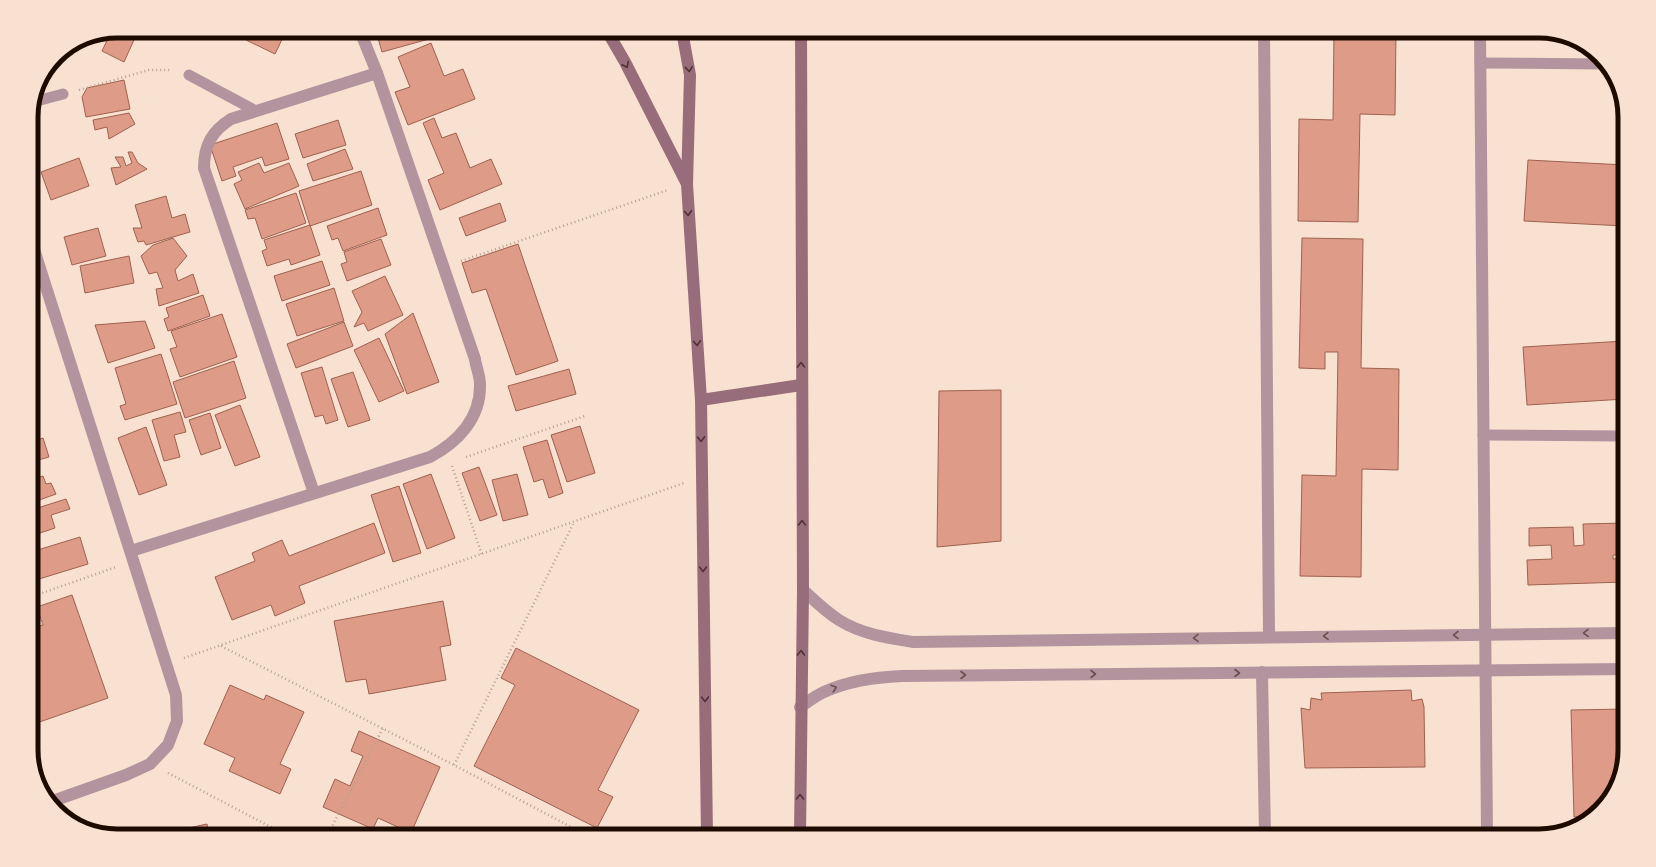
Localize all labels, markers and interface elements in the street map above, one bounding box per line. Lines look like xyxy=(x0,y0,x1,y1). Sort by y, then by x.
one-way arrow xyxy=(621,61,629,68)
one-way arrow xyxy=(684,66,693,72)
one-way arrow xyxy=(684,210,693,216)
one-way arrow xyxy=(692,340,701,346)
one-way arrow xyxy=(797,362,805,368)
one-way arrow xyxy=(697,436,705,442)
one-way arrow xyxy=(798,520,806,526)
one-way arrow xyxy=(699,566,707,572)
one-way arrow xyxy=(1583,629,1589,637)
one-way arrow xyxy=(1453,631,1459,639)
one-way arrow xyxy=(1323,632,1329,640)
one-way arrow xyxy=(1193,634,1199,642)
one-way arrow xyxy=(797,650,805,656)
one-way arrow xyxy=(1234,669,1240,677)
one-way arrow xyxy=(1090,670,1096,678)
one-way arrow xyxy=(960,671,966,679)
one-way arrow xyxy=(831,685,838,693)
one-way arrow xyxy=(701,696,709,702)
one-way arrow xyxy=(796,794,804,800)

